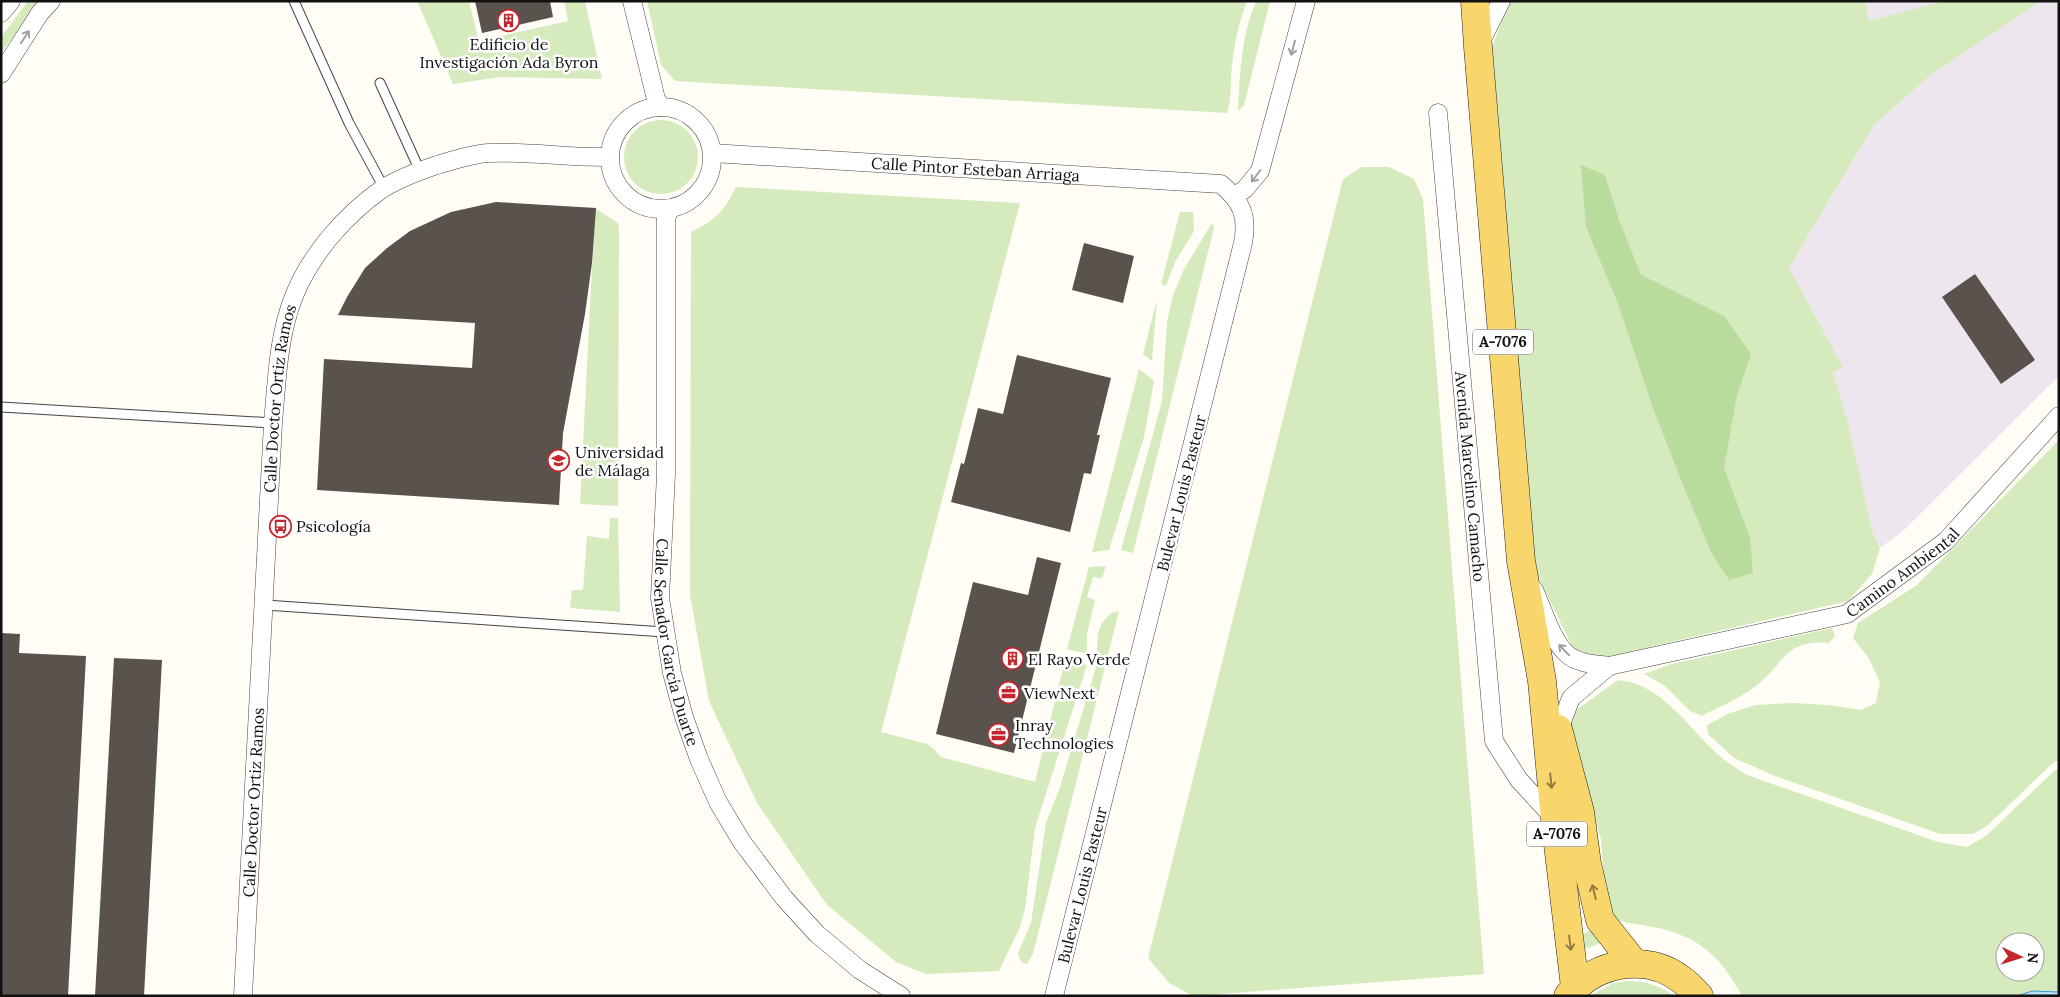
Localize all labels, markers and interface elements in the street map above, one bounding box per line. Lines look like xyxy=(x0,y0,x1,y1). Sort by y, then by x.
building icon: Edificio de Investigación Ada Byron xyxy=(497,8,521,32)
one-way arrow xyxy=(20,30,30,44)
place label: Edificio de Investigación Ada Byron xyxy=(420,34,599,72)
one-way arrow xyxy=(1288,40,1298,56)
street label: Calle Pintor Esteban Arriaga xyxy=(871,153,1081,185)
one-way arrow xyxy=(1250,169,1261,182)
street label: Calle Doctor Ortiz Ramos xyxy=(259,301,300,493)
road number: A-7076 xyxy=(1473,330,1533,354)
street label: Avenida Marcelino Camacho xyxy=(1451,369,1490,583)
street label: Bulevar Louis Pasteur xyxy=(1152,413,1210,573)
place label: Universidad de Málaga xyxy=(575,442,665,480)
school or university icon: Universidad de Málaga xyxy=(547,449,571,473)
bus stop icon: Psicología xyxy=(268,514,292,538)
place label: Psicología xyxy=(296,516,371,536)
street label: Camino Ambiental xyxy=(1842,523,1963,621)
street label: Calle Senador García Duarte xyxy=(650,538,704,749)
one-way arrow xyxy=(1559,645,1571,657)
building icon: El Rayo Verde xyxy=(1000,647,1024,671)
place label: El Rayo Verde xyxy=(1028,649,1130,669)
office icon: ViewNext xyxy=(996,681,1020,705)
place label: ViewNext xyxy=(1023,683,1096,703)
street label: Calle Doctor Ortiz Ramos xyxy=(238,707,268,898)
place label: Inray Technologies xyxy=(1015,715,1114,753)
office icon: Inray Technologies xyxy=(987,722,1011,746)
one-way arrow xyxy=(1547,773,1556,789)
street label: Bulevar Louis Pasteur xyxy=(1053,805,1111,965)
road number: A-7076 xyxy=(1527,822,1587,846)
one-way arrow xyxy=(1589,884,1598,900)
north arrow xyxy=(1995,932,2045,982)
one-way arrow xyxy=(1565,935,1575,951)
text: N xyxy=(2024,952,2042,964)

